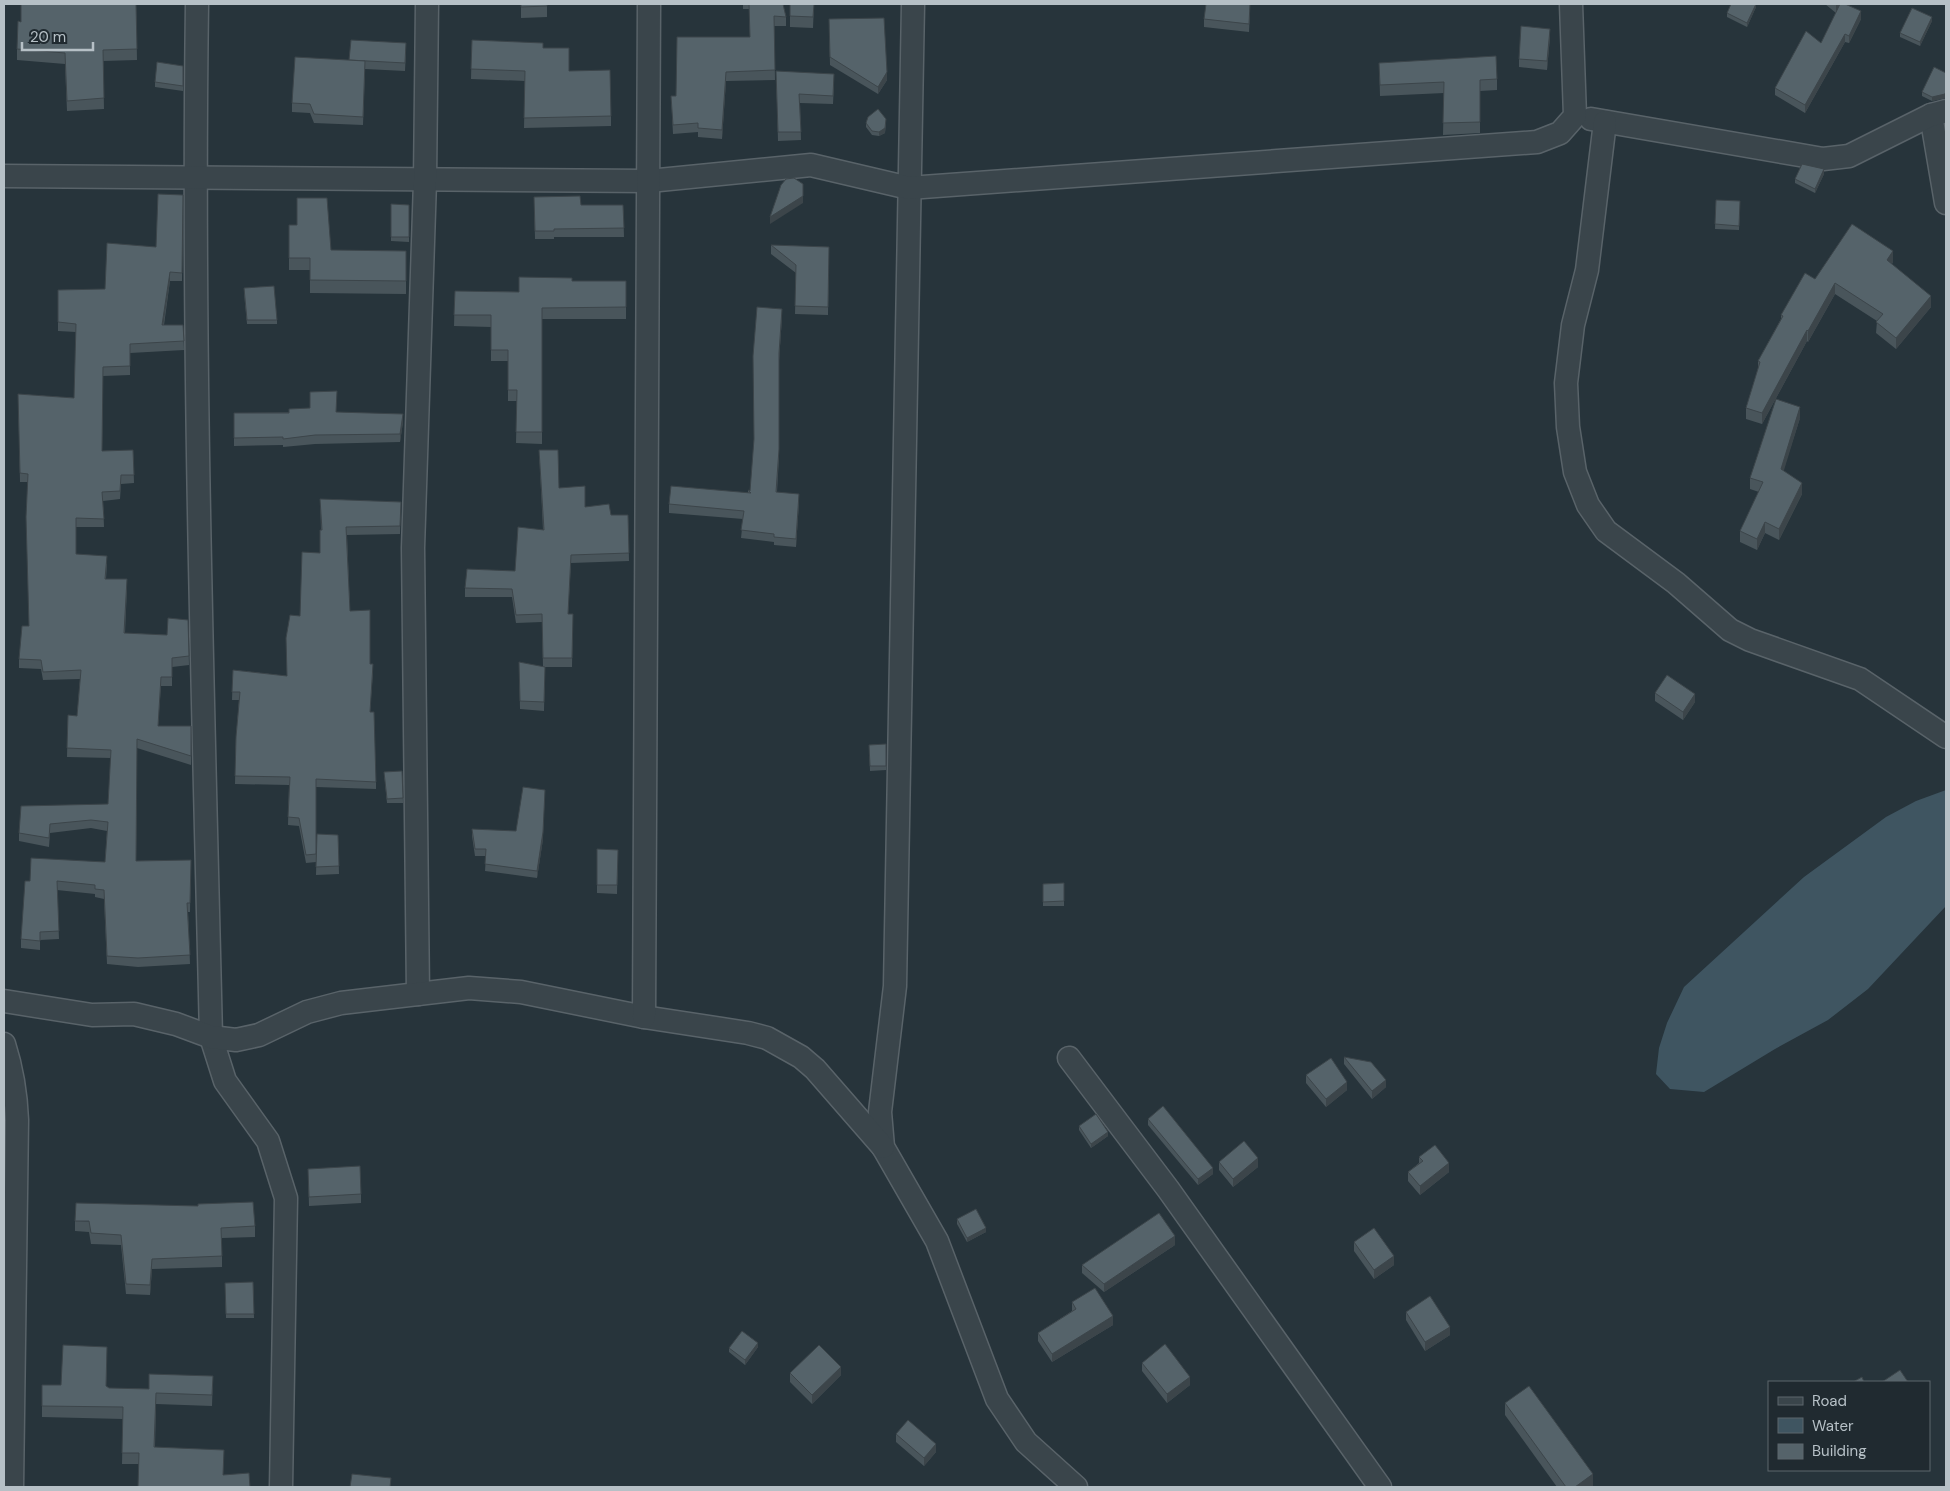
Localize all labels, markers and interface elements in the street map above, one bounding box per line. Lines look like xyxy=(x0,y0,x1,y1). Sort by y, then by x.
scale bar xyxy=(22,20,94,52)
text: 20 m xyxy=(30,27,66,47)
legend xyxy=(1768,1381,1930,1471)
text: Road xyxy=(1812,1391,1847,1411)
text: Water xyxy=(1812,1416,1854,1436)
text: Building xyxy=(1812,1441,1867,1461)

